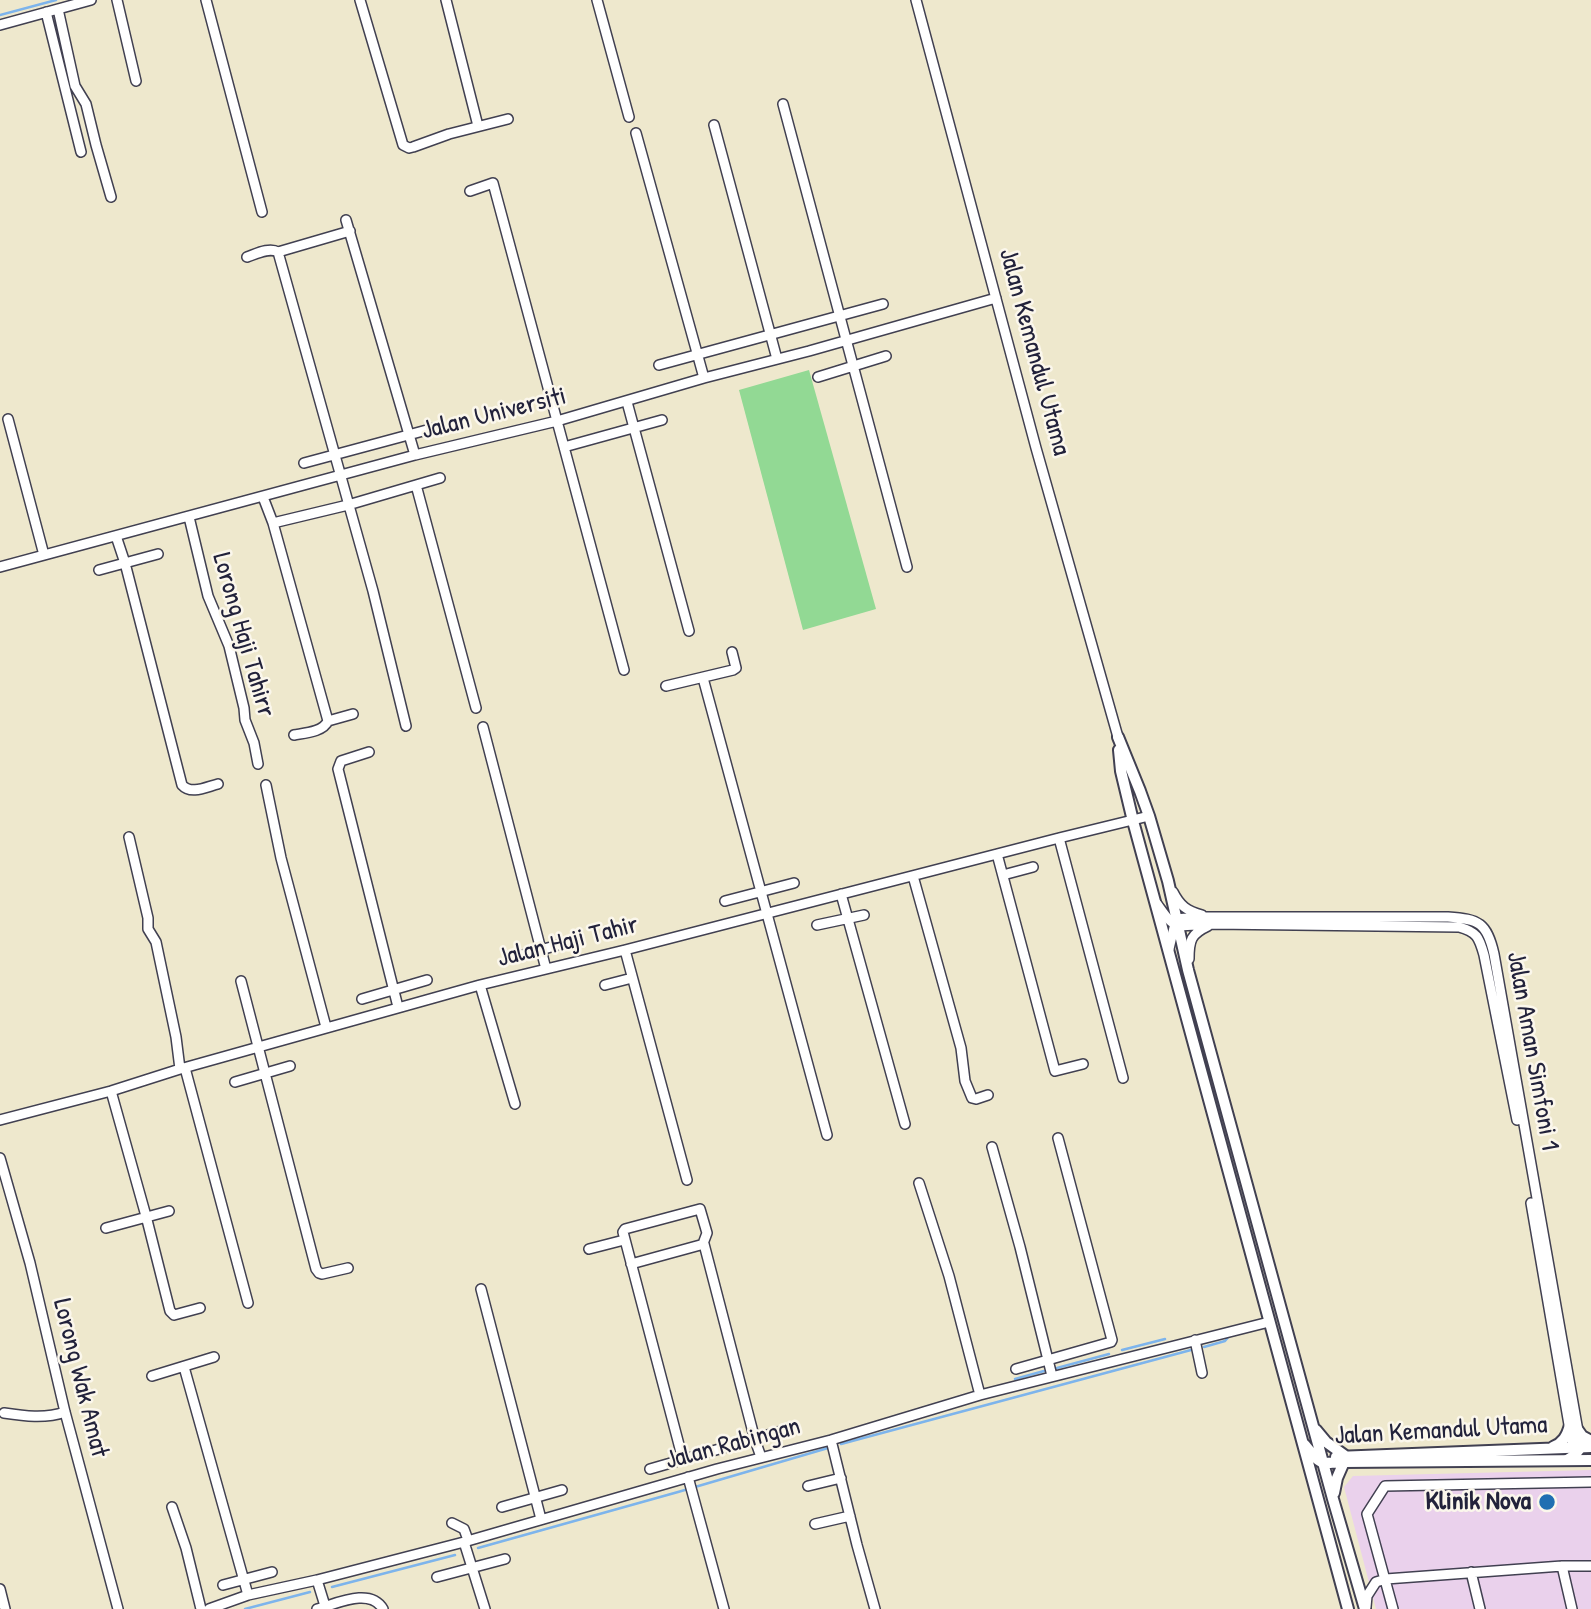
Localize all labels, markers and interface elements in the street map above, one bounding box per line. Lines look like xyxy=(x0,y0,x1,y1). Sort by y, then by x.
street label: Jalan Kemandul Utama xyxy=(991,245,1077,459)
street label: Jalan Universiti xyxy=(418,381,570,447)
street label: Lorong Haji Tahirr xyxy=(205,549,281,721)
street label: Jalan Haji Tahir xyxy=(494,909,642,975)
street label: Jalan Aman Simfoni 1 xyxy=(1499,949,1565,1153)
street label: Lorong Wak Amat xyxy=(45,1295,115,1461)
street label: Jalan Kemandul Utama xyxy=(1334,1410,1548,1452)
street label: Jalan Rabingan xyxy=(662,1411,804,1477)
place label: Klinik Nova xyxy=(1425,1486,1531,1518)
marker: Klinik Nova xyxy=(1537,1492,1557,1512)

